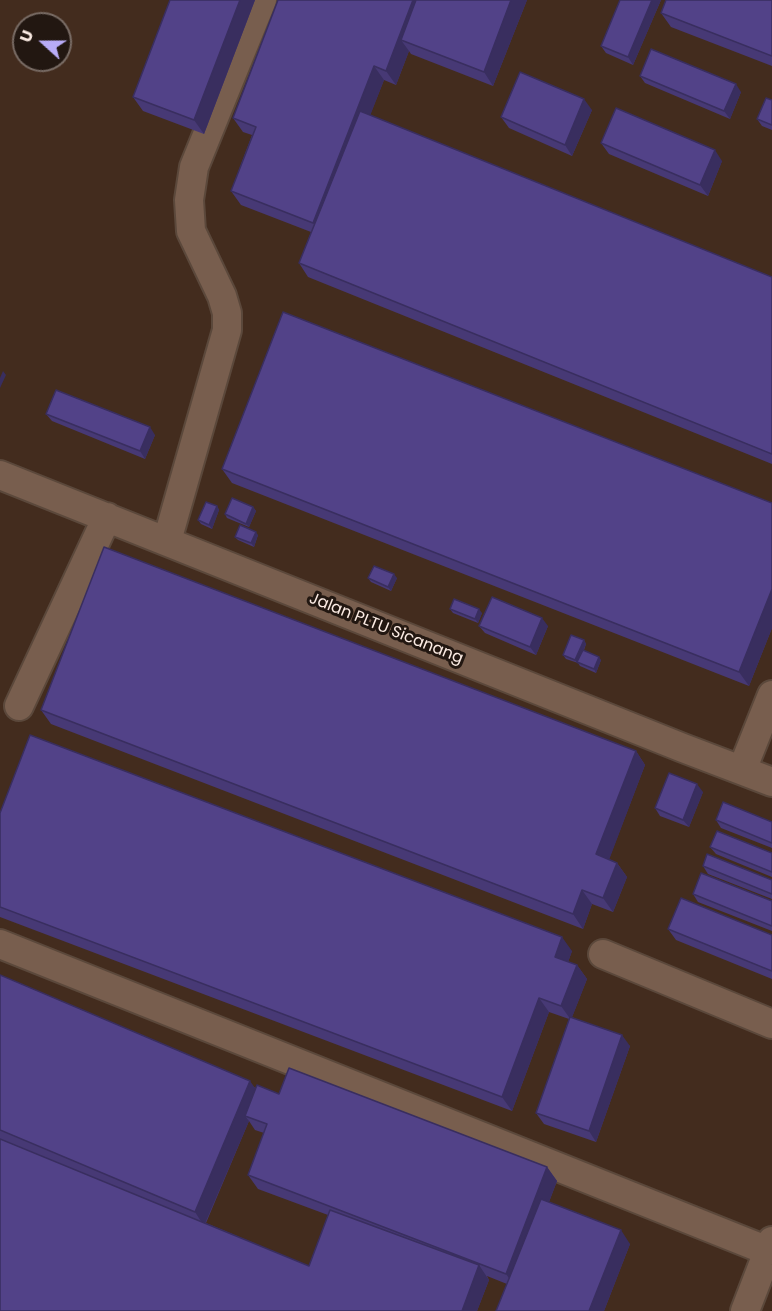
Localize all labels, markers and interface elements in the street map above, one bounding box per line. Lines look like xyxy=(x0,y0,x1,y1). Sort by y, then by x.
north arrow xyxy=(12,12,72,72)
text: U xyxy=(14,27,39,45)
street label: Jalan PLTU Sicanang xyxy=(306,589,466,669)

